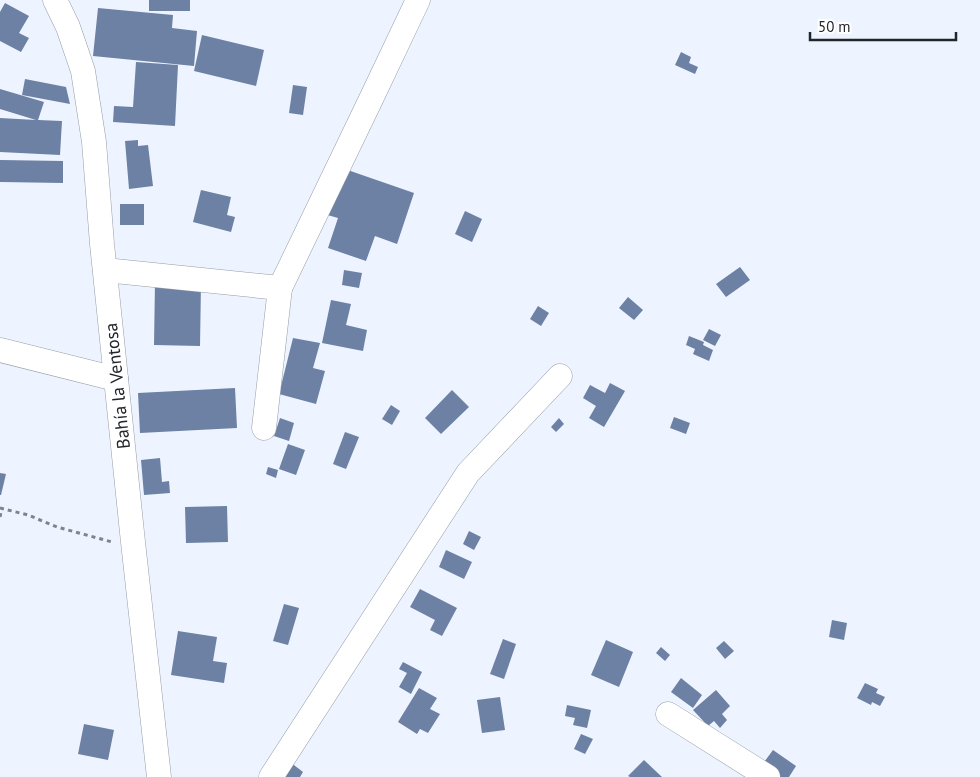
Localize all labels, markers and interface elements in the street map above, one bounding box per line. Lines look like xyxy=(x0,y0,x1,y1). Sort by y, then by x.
scale bar xyxy=(810,10,956,42)
text: 50 m xyxy=(818,17,851,36)
street label: Bahía la Ventosa xyxy=(99,322,135,450)

